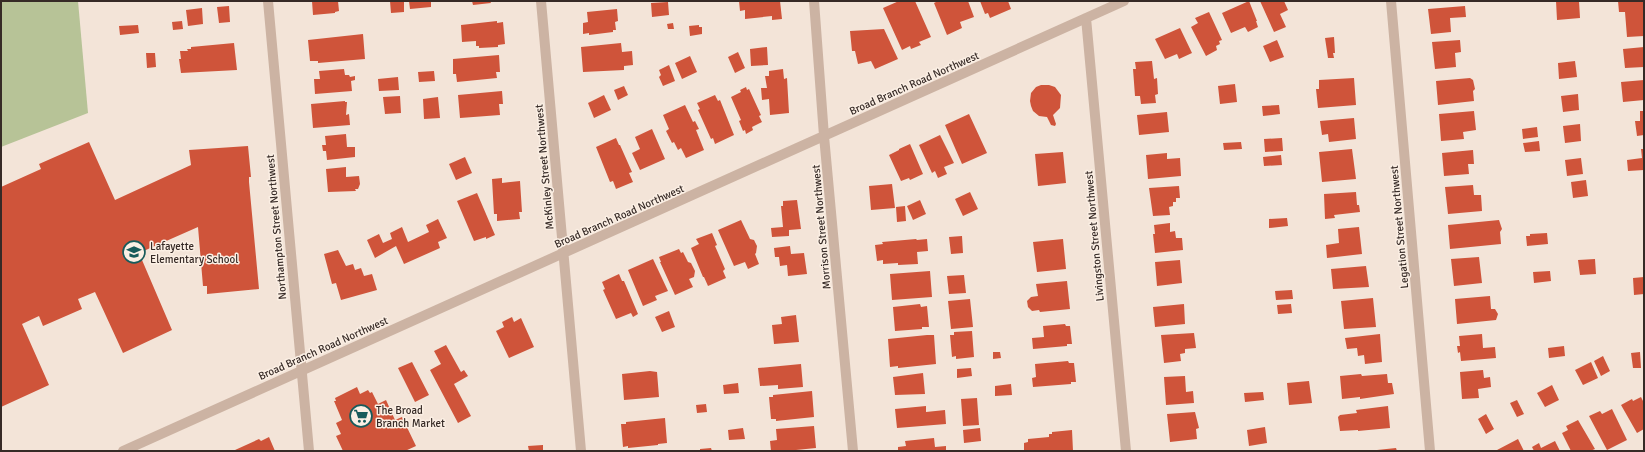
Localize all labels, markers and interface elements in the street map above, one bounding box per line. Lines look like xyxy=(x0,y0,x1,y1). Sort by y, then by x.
street label: Broad Branch Road Northwest xyxy=(847,49,981,118)
street label: McKinley Street Northwest xyxy=(533,104,556,230)
street label: Northampton Street Northwest xyxy=(264,154,289,300)
street label: Morrison Street Northwest xyxy=(810,164,833,290)
street label: Legation Street Northwest xyxy=(1388,165,1411,289)
street label: Livingston Street Northwest xyxy=(1082,170,1107,302)
street label: Broad Branch Road Northwest xyxy=(552,182,686,251)
school or university icon: Lafayette Elementary School xyxy=(121,239,147,265)
place label: Lafayette Elementary School xyxy=(150,240,238,266)
street label: Broad Branch Road Northwest xyxy=(256,314,390,383)
supermarket icon: The Broad Branch Market xyxy=(348,403,374,429)
place label: The Broad Branch Market xyxy=(376,404,445,430)

